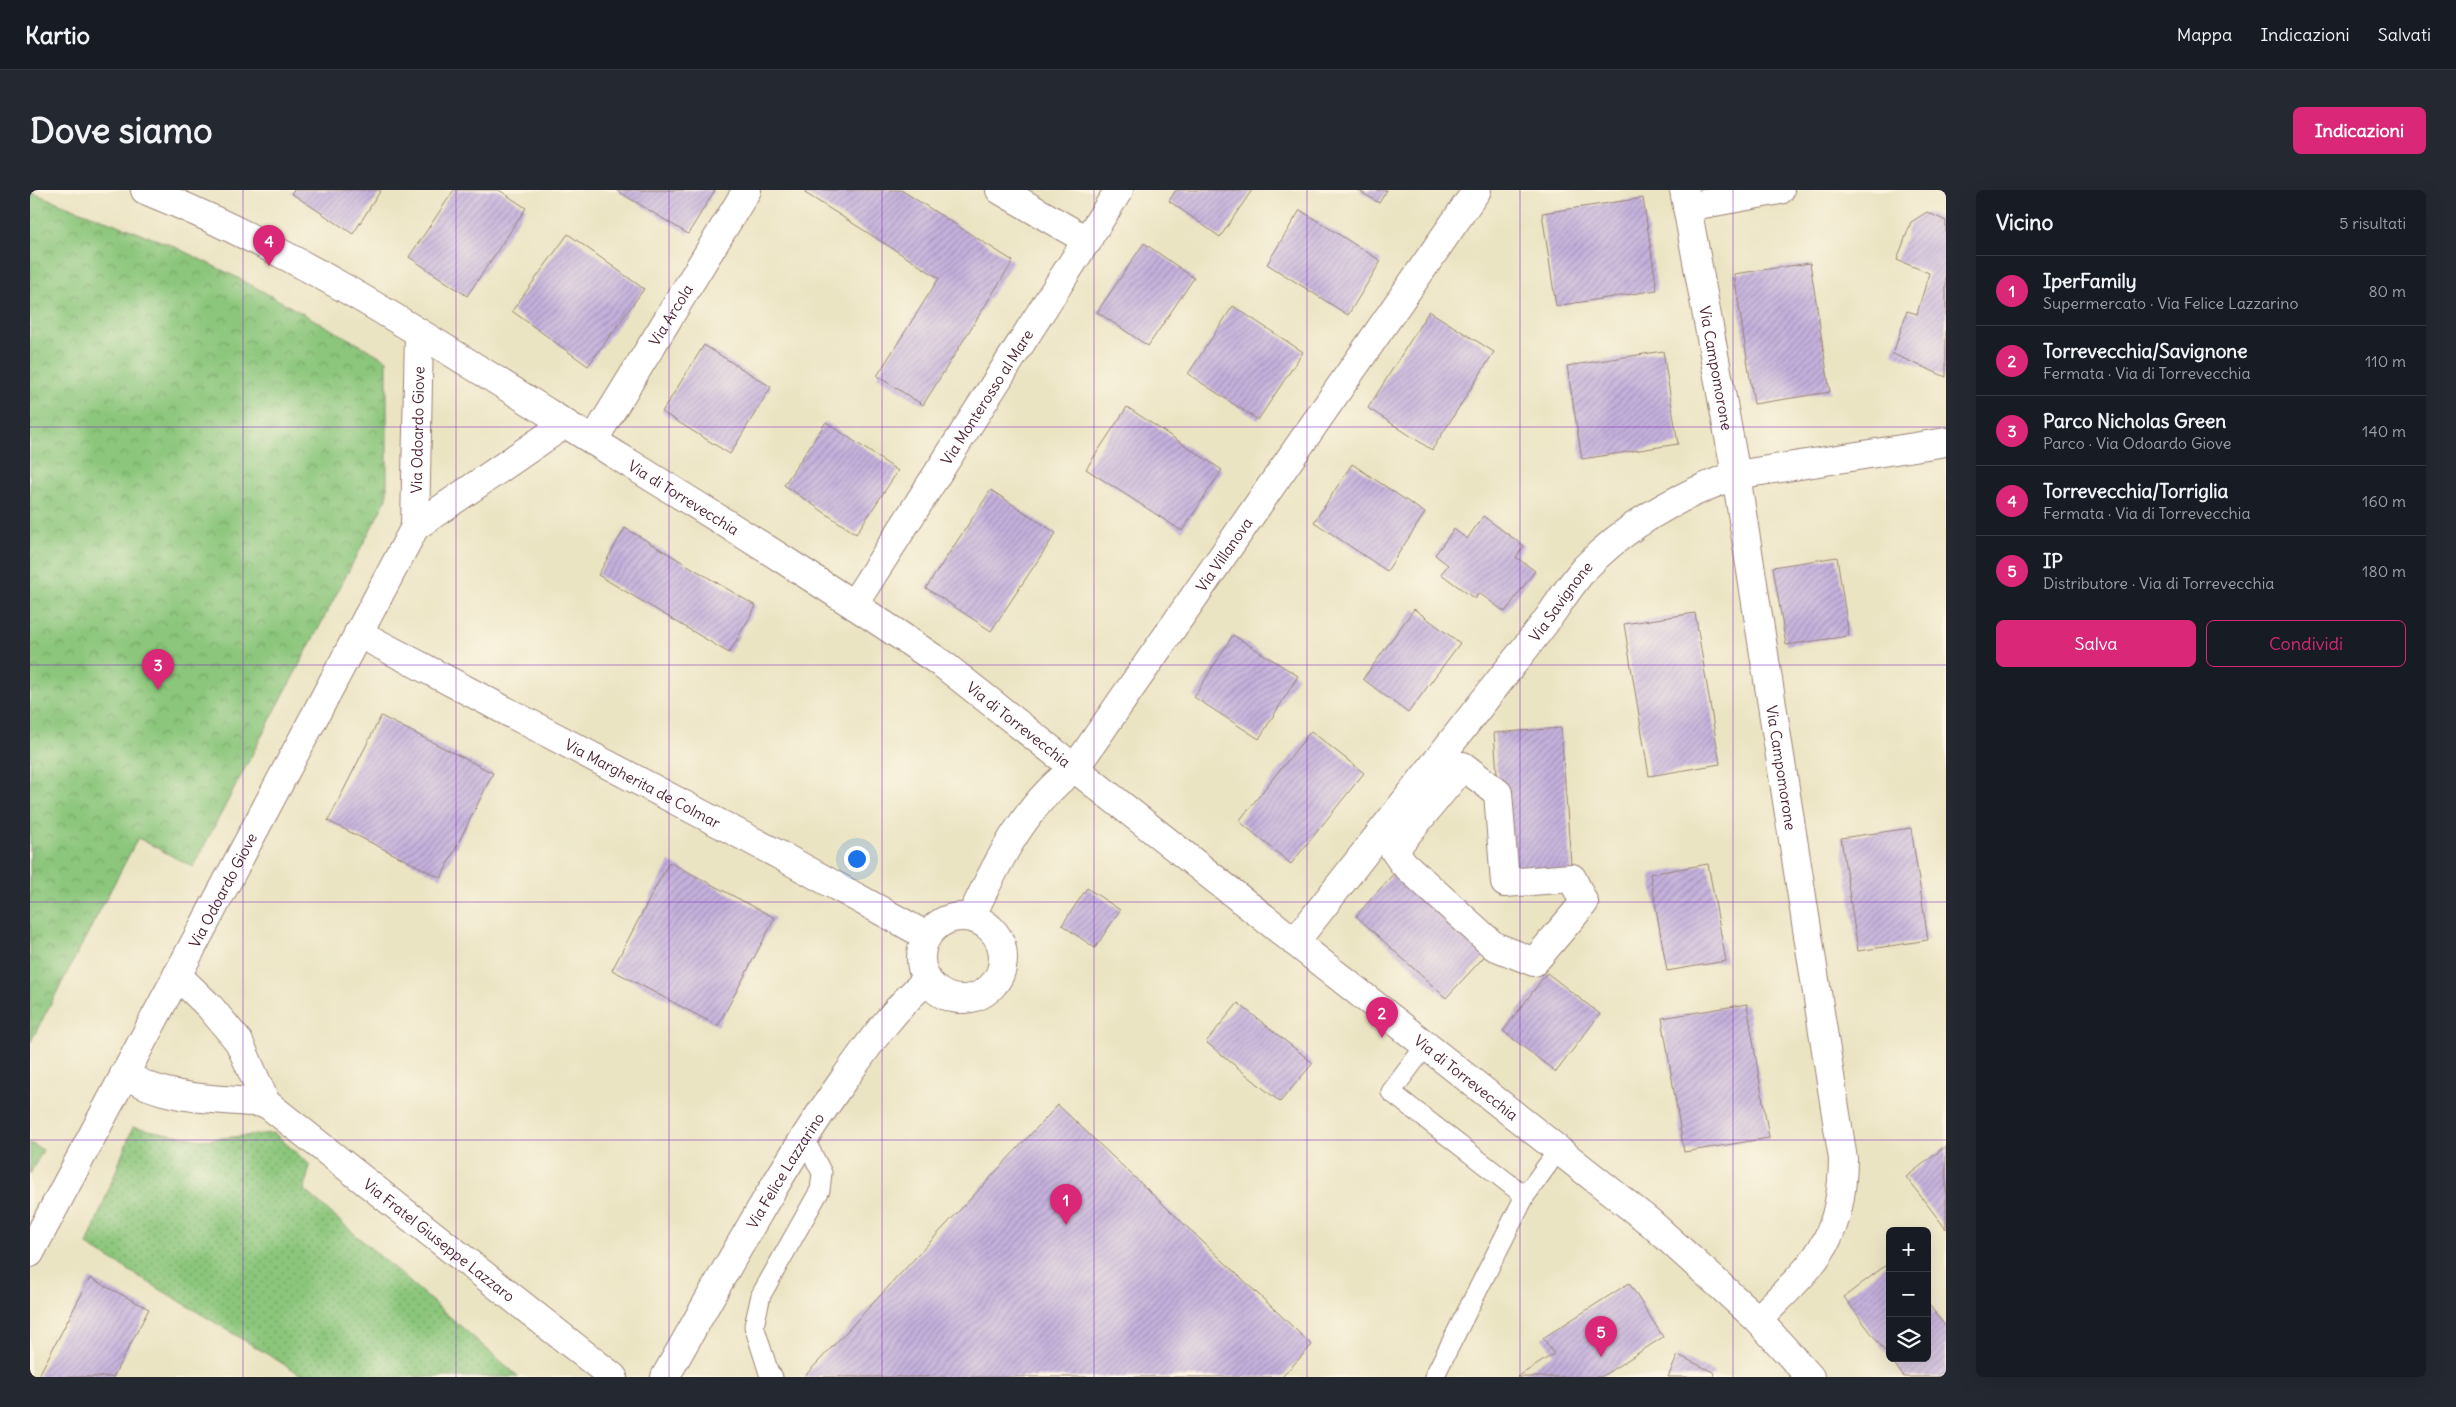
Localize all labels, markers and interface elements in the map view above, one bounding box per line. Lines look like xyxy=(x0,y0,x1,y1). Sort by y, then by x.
text: Kartio xyxy=(25,20,90,50)
text: Mappa xyxy=(2177,23,2232,46)
text: Indicazioni xyxy=(2260,23,2350,46)
text: Salvati xyxy=(2378,23,2431,46)
button: Indicazioni xyxy=(2293,107,2426,154)
text: Dove siamo xyxy=(30,108,213,152)
text: Vicino xyxy=(1996,209,2053,236)
text: 5 risultati xyxy=(2339,213,2406,233)
pin: 4 xyxy=(253,225,285,266)
text: IperFamily xyxy=(2043,269,2137,293)
street label: Via Arcola xyxy=(644,280,697,349)
text: 1 xyxy=(2009,281,2015,301)
text: 80 m xyxy=(2368,281,2406,301)
text: Supermercato · Via Felice Lazzarino xyxy=(2043,293,2298,313)
street label: Via Campomorone xyxy=(1696,304,1737,432)
street label: Via Monterosso al Mare xyxy=(936,326,1037,468)
text: Torrevecchia/Savignone xyxy=(2043,339,2248,363)
text: 2 xyxy=(2008,351,2016,371)
text: 110 m xyxy=(2365,351,2406,371)
text: Fermata · Via di Torrevecchia xyxy=(2043,363,2251,383)
street label: Via Odoardo Giove xyxy=(406,366,428,494)
text: Parco Nicholas Green xyxy=(2043,409,2226,433)
text: 3 xyxy=(2007,421,2017,441)
text: 140 m xyxy=(2362,421,2406,441)
text: Parco · Via Odoardo Giove xyxy=(2043,433,2231,453)
street label: Via di Torrevecchia xyxy=(625,456,743,539)
text: Torrevecchia/Torriglia xyxy=(2043,479,2228,503)
text: 4 xyxy=(2007,491,2017,511)
text: 160 m xyxy=(2362,491,2406,511)
text: Fermata · Via di Torrevecchia xyxy=(2043,503,2251,523)
street label: Via Villanova xyxy=(1191,513,1256,595)
text: IP xyxy=(2043,549,2063,573)
street label: Via Savignone xyxy=(1525,557,1596,645)
text: 5 xyxy=(2007,561,2017,581)
text: 180 m xyxy=(2362,561,2406,581)
text: Distributore · Via di Torrevecchia xyxy=(2043,573,2274,593)
button: Salva xyxy=(1996,620,2196,667)
button: Condividi xyxy=(2206,620,2406,667)
pin: 3 xyxy=(142,649,174,690)
street label: Via di Torrevecchia xyxy=(963,677,1075,771)
street label: Via Campomorone xyxy=(1763,704,1801,832)
street label: Via Margherita de Colmar xyxy=(562,734,724,832)
street label: Via Odoardo Giove xyxy=(184,829,261,951)
your location xyxy=(844,846,870,872)
pin: 2 xyxy=(1366,997,1398,1038)
street label: Via di Torrevecchia xyxy=(1410,1030,1522,1124)
street label: Via Felice Lazzarino xyxy=(742,1109,828,1232)
street label: Via Fratel Giuseppe Lazzaro xyxy=(360,1174,519,1306)
pin: 1 xyxy=(1050,1184,1082,1225)
map controls xyxy=(1886,1227,1931,1362)
button: + xyxy=(1886,1227,1931,1272)
button: − xyxy=(1886,1272,1931,1317)
pin: 5 xyxy=(1585,1316,1617,1357)
button: layers xyxy=(1886,1317,1931,1362)

